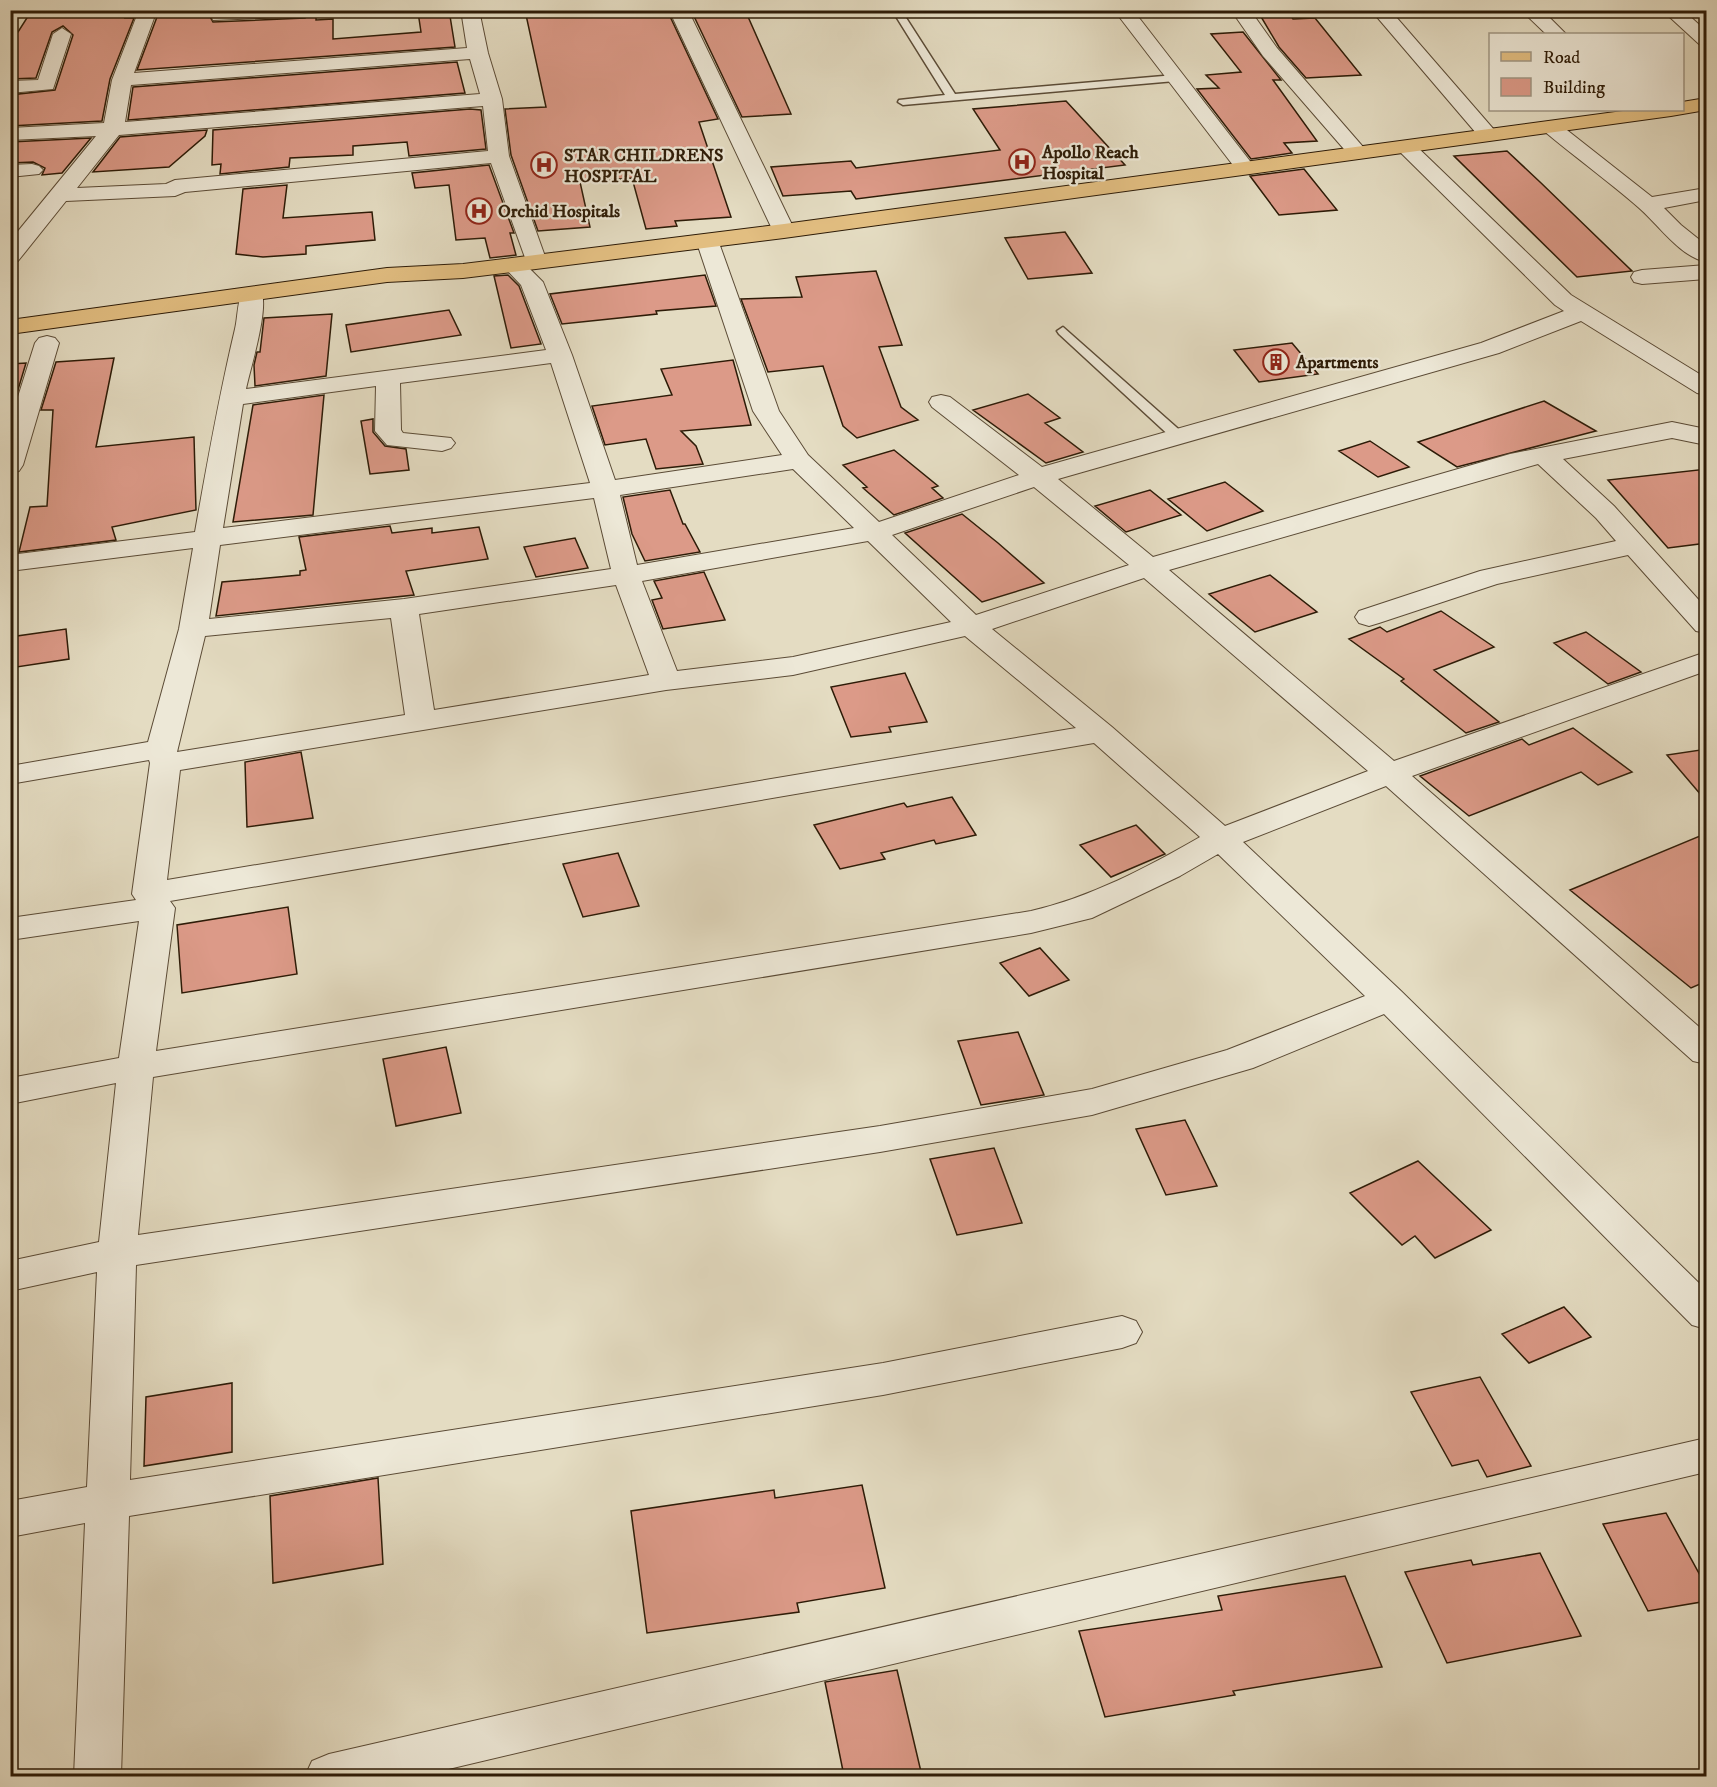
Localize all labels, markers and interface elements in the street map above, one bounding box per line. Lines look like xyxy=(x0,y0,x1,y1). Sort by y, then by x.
legend xyxy=(1489,33,1684,111)
text: Road xyxy=(1543,47,1580,69)
text: Building xyxy=(1543,77,1605,99)
place label: Apollo Reach Hospital xyxy=(1041,142,1139,185)
place label: STAR CHILDRENS HOSPITAL xyxy=(564,145,723,188)
hospital icon: Apollo Reach Hospital xyxy=(1007,147,1037,177)
hospital icon: STAR CHILDRENS HOSPITAL xyxy=(529,150,559,180)
hospital icon: Orchid Hospitals xyxy=(464,196,494,226)
place label: Orchid Hospitals xyxy=(498,201,620,223)
building icon: Apartments xyxy=(1261,347,1291,377)
place label: Apartments xyxy=(1295,352,1379,374)

